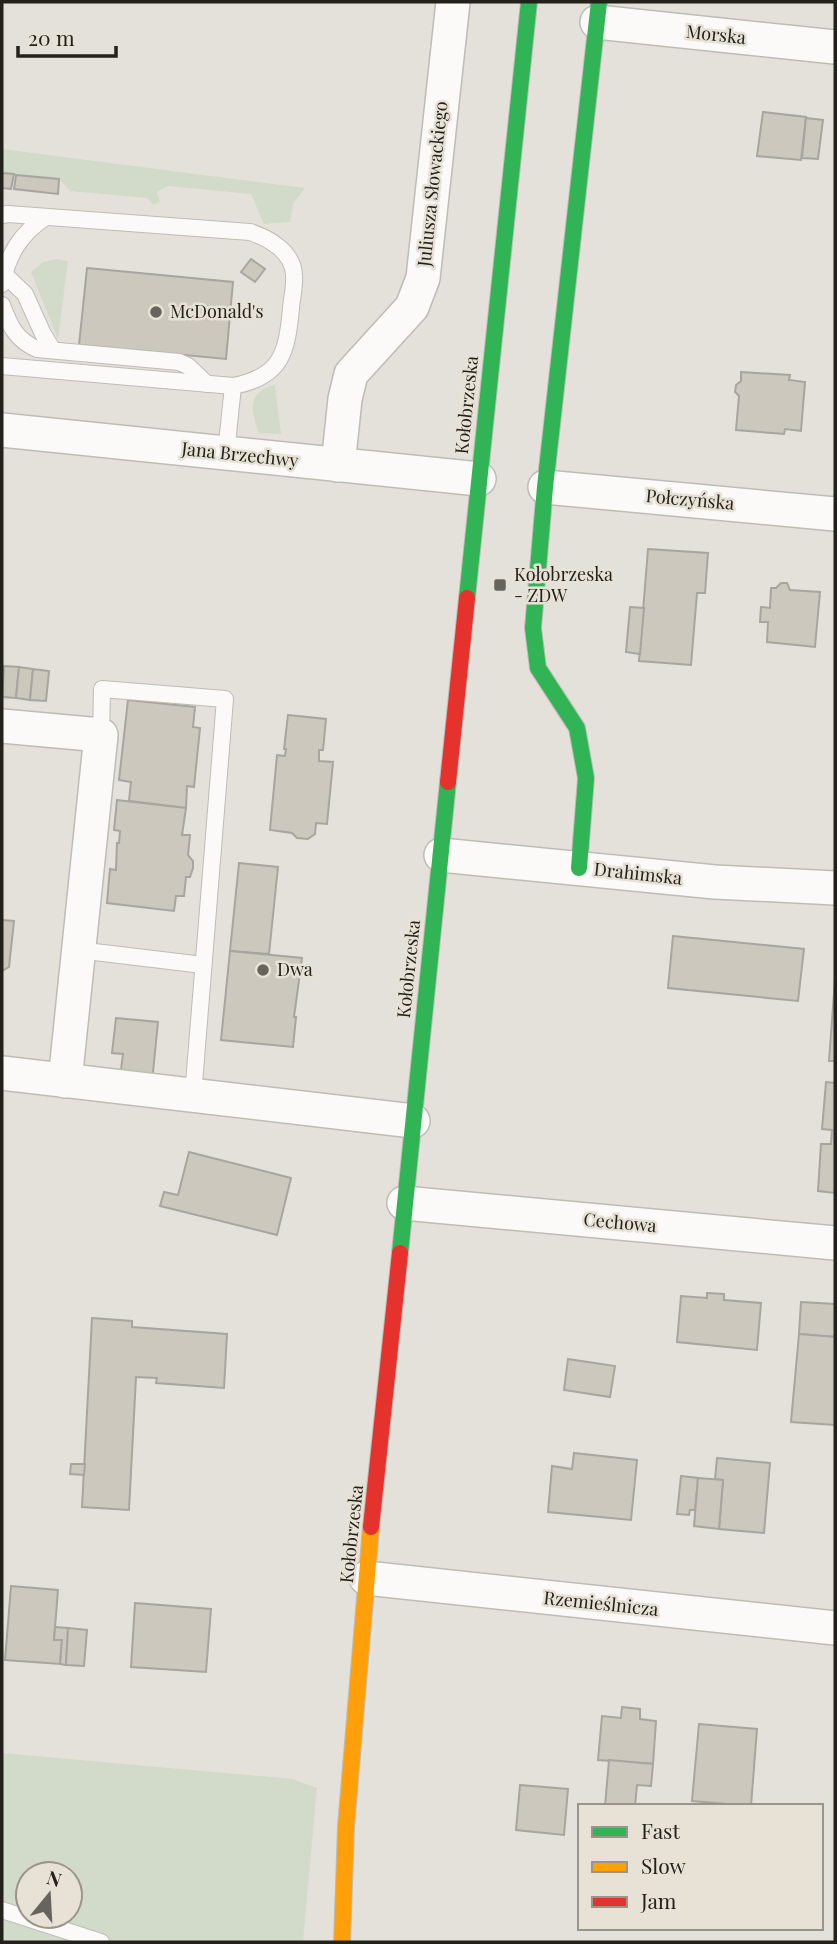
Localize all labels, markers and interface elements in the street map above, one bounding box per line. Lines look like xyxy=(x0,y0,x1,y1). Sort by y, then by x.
scale bar xyxy=(18,14,116,58)
street label: Morska xyxy=(685,19,747,49)
text: 20 m xyxy=(28,23,75,51)
street label: Juliusza Słowackiego xyxy=(411,100,453,269)
place label: McDonald's xyxy=(170,299,264,323)
marker: McDonald's xyxy=(148,304,164,320)
street label: Kołobrzeska xyxy=(449,354,483,455)
street label: Jana Brzechwy xyxy=(180,436,300,472)
street label: Połczyńska xyxy=(645,483,735,515)
place label: Kołobrzeska - ZDW xyxy=(514,562,613,607)
marker: Kołobrzeska - ZDW xyxy=(492,577,508,593)
street label: Drahimska xyxy=(593,856,683,890)
street label: Kołobrzeska xyxy=(391,918,425,1019)
place label: Dwa xyxy=(277,957,313,981)
marker: Dwa xyxy=(255,962,271,978)
street label: Cechowa xyxy=(583,1207,658,1237)
street label: Kołobrzeska xyxy=(334,1483,368,1584)
street label: Rzemieślnicza xyxy=(543,1585,660,1621)
legend xyxy=(578,1804,823,1930)
text: Fast xyxy=(641,1816,680,1844)
text: Slow xyxy=(641,1851,686,1879)
north arrow xyxy=(14,1860,84,1930)
text: N xyxy=(44,1863,65,1892)
text: Jam xyxy=(640,1886,677,1914)

